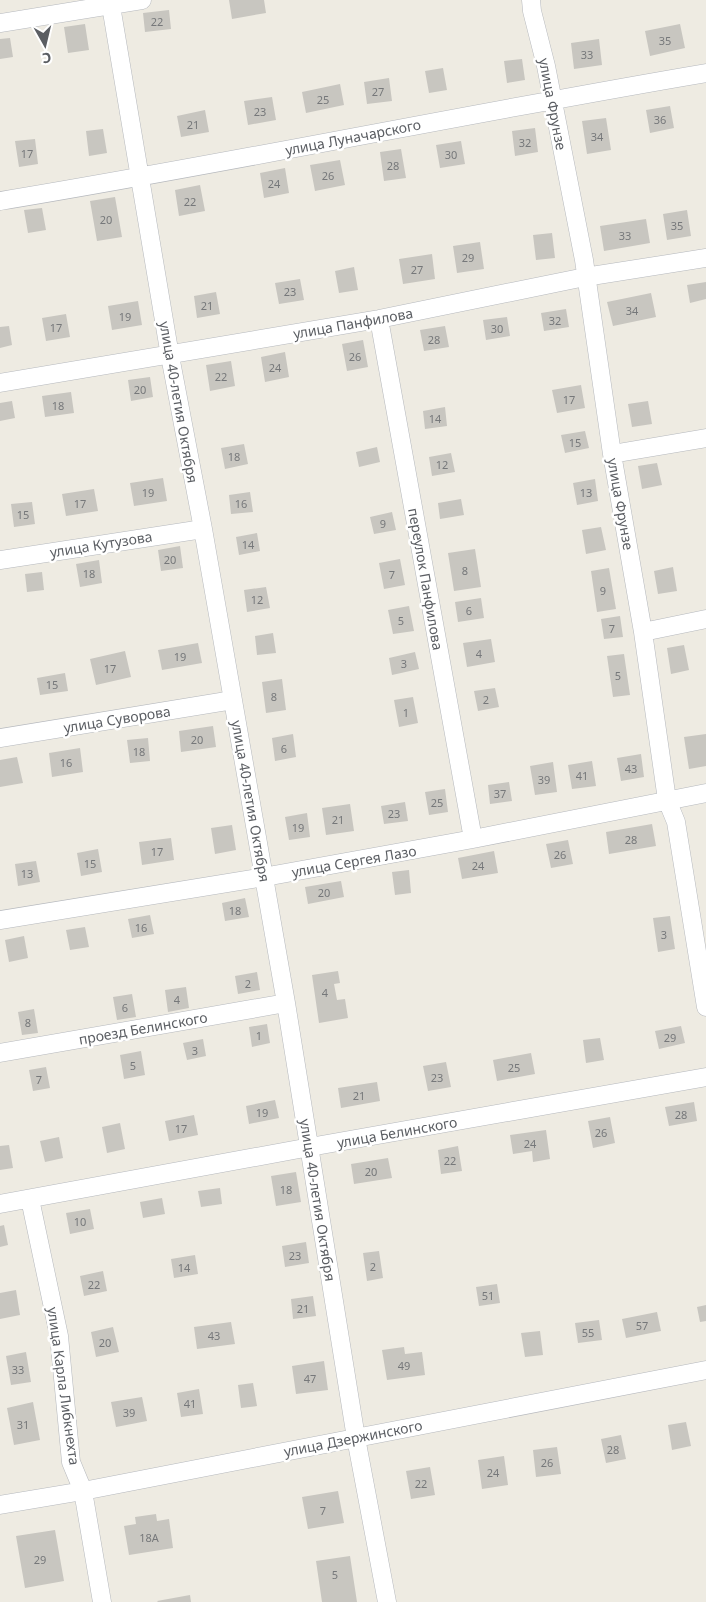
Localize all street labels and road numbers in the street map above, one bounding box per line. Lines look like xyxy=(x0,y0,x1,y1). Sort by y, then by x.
street label: улица Фрунзе xyxy=(535,56,571,152)
street label: улица Луначарского xyxy=(284,115,422,159)
street label: улица Панфилова xyxy=(292,303,414,343)
street label: улица 40-летия Октября xyxy=(155,320,203,484)
street label: улица Фрунзе xyxy=(604,456,638,552)
street label: переулок Панфилова xyxy=(404,506,448,652)
street label: улица Кутузова xyxy=(48,527,154,561)
street label: улица Суворова xyxy=(62,701,172,737)
street label: улица 40-летия Октября xyxy=(227,719,275,883)
street label: улица Сергея Лазо xyxy=(290,841,418,881)
street label: проезд Белинского xyxy=(77,1007,209,1049)
street label: улица Белинского xyxy=(335,1112,459,1152)
street label: улица 40-летия Октября xyxy=(296,1117,340,1283)
street label: улица Карла Либкнехта xyxy=(43,1306,85,1466)
street label: улица Дзержинского xyxy=(282,1415,424,1461)

